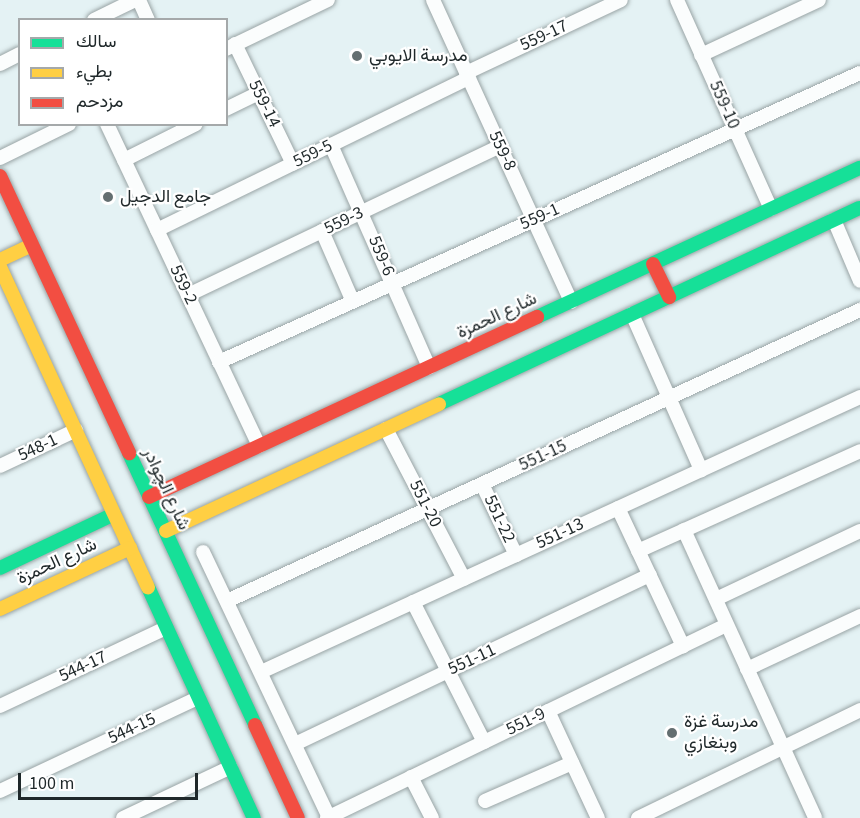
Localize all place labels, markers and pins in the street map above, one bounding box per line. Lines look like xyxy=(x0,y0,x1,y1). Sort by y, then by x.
place label: مدرسة الايوبي xyxy=(369,45,468,67)
marker: مدرسة الايوبي xyxy=(350,49,364,63)
place label: جامع الدجيل xyxy=(120,186,211,208)
marker: جامع الدجيل xyxy=(101,190,115,204)
place label: مدرسة غزة وبنغازي xyxy=(684,712,758,754)
marker: مدرسة غزة وبنغازي xyxy=(665,726,679,740)

